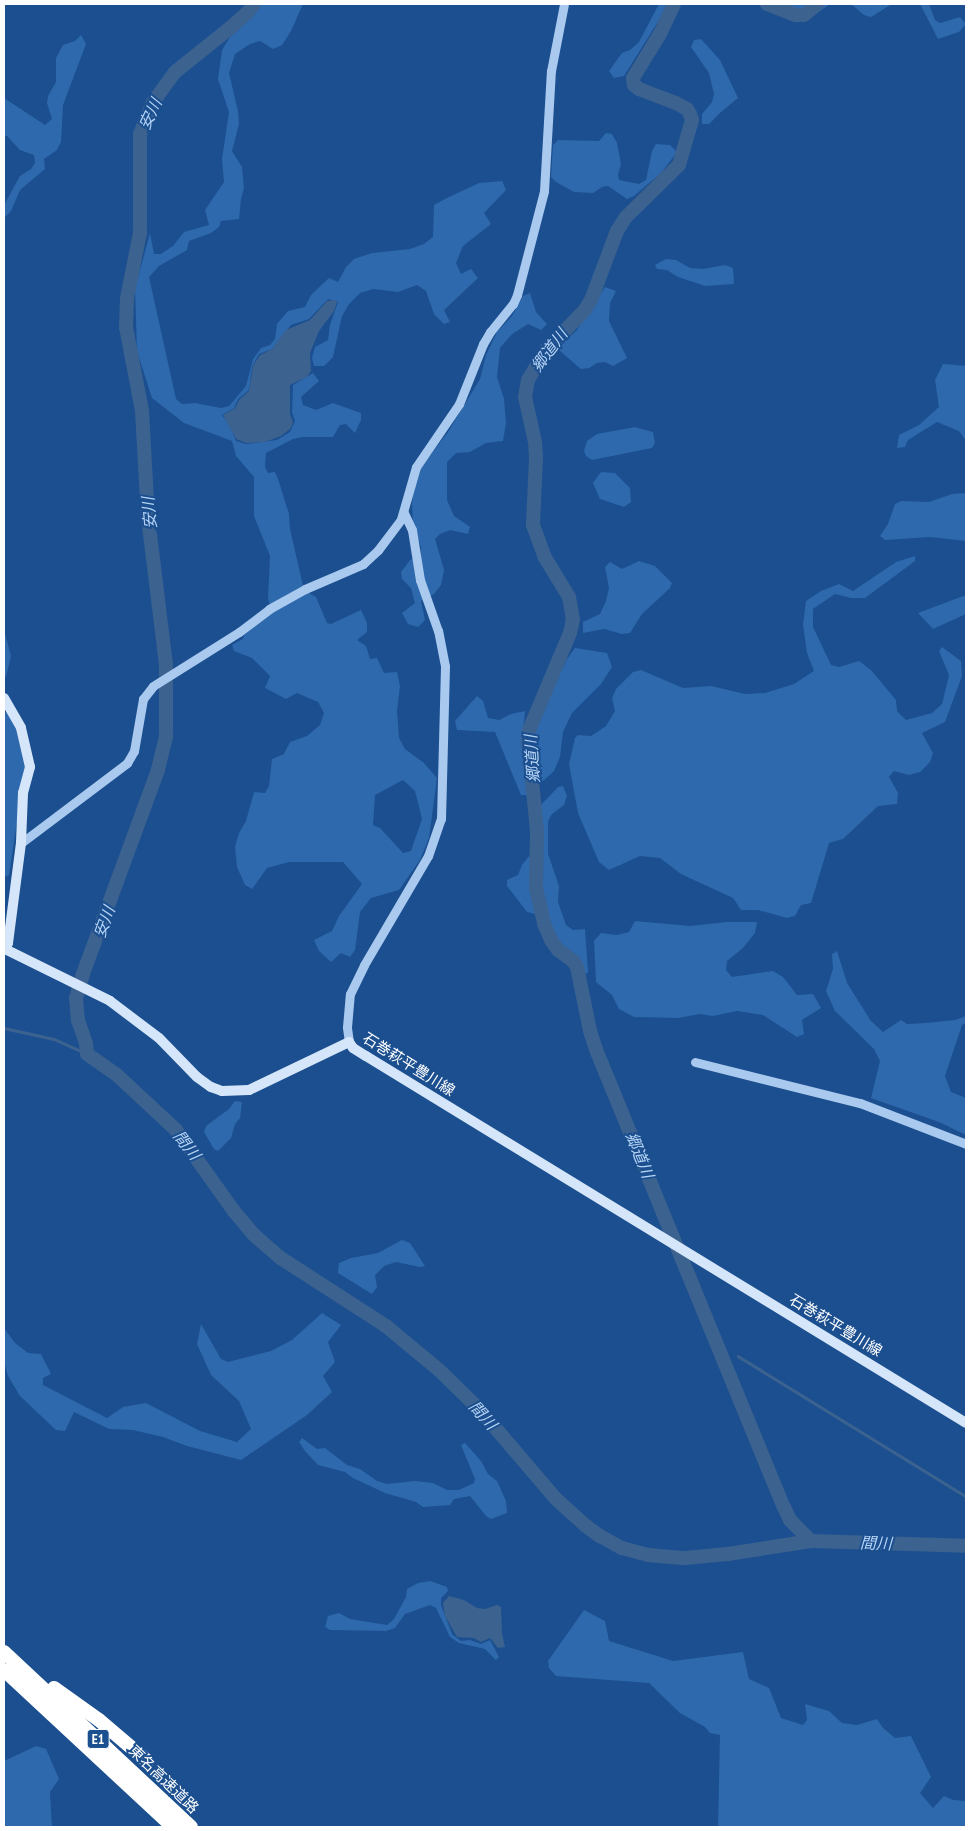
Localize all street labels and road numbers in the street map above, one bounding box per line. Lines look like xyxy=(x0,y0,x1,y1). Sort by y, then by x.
street label: 石巻萩平豊川線 xyxy=(360,1029,458,1099)
street label: 石巻萩平豊川線 xyxy=(786,1290,886,1360)
road number: E1 xyxy=(86,1728,110,1750)
street label: 東名高速道路 xyxy=(125,1741,203,1817)

